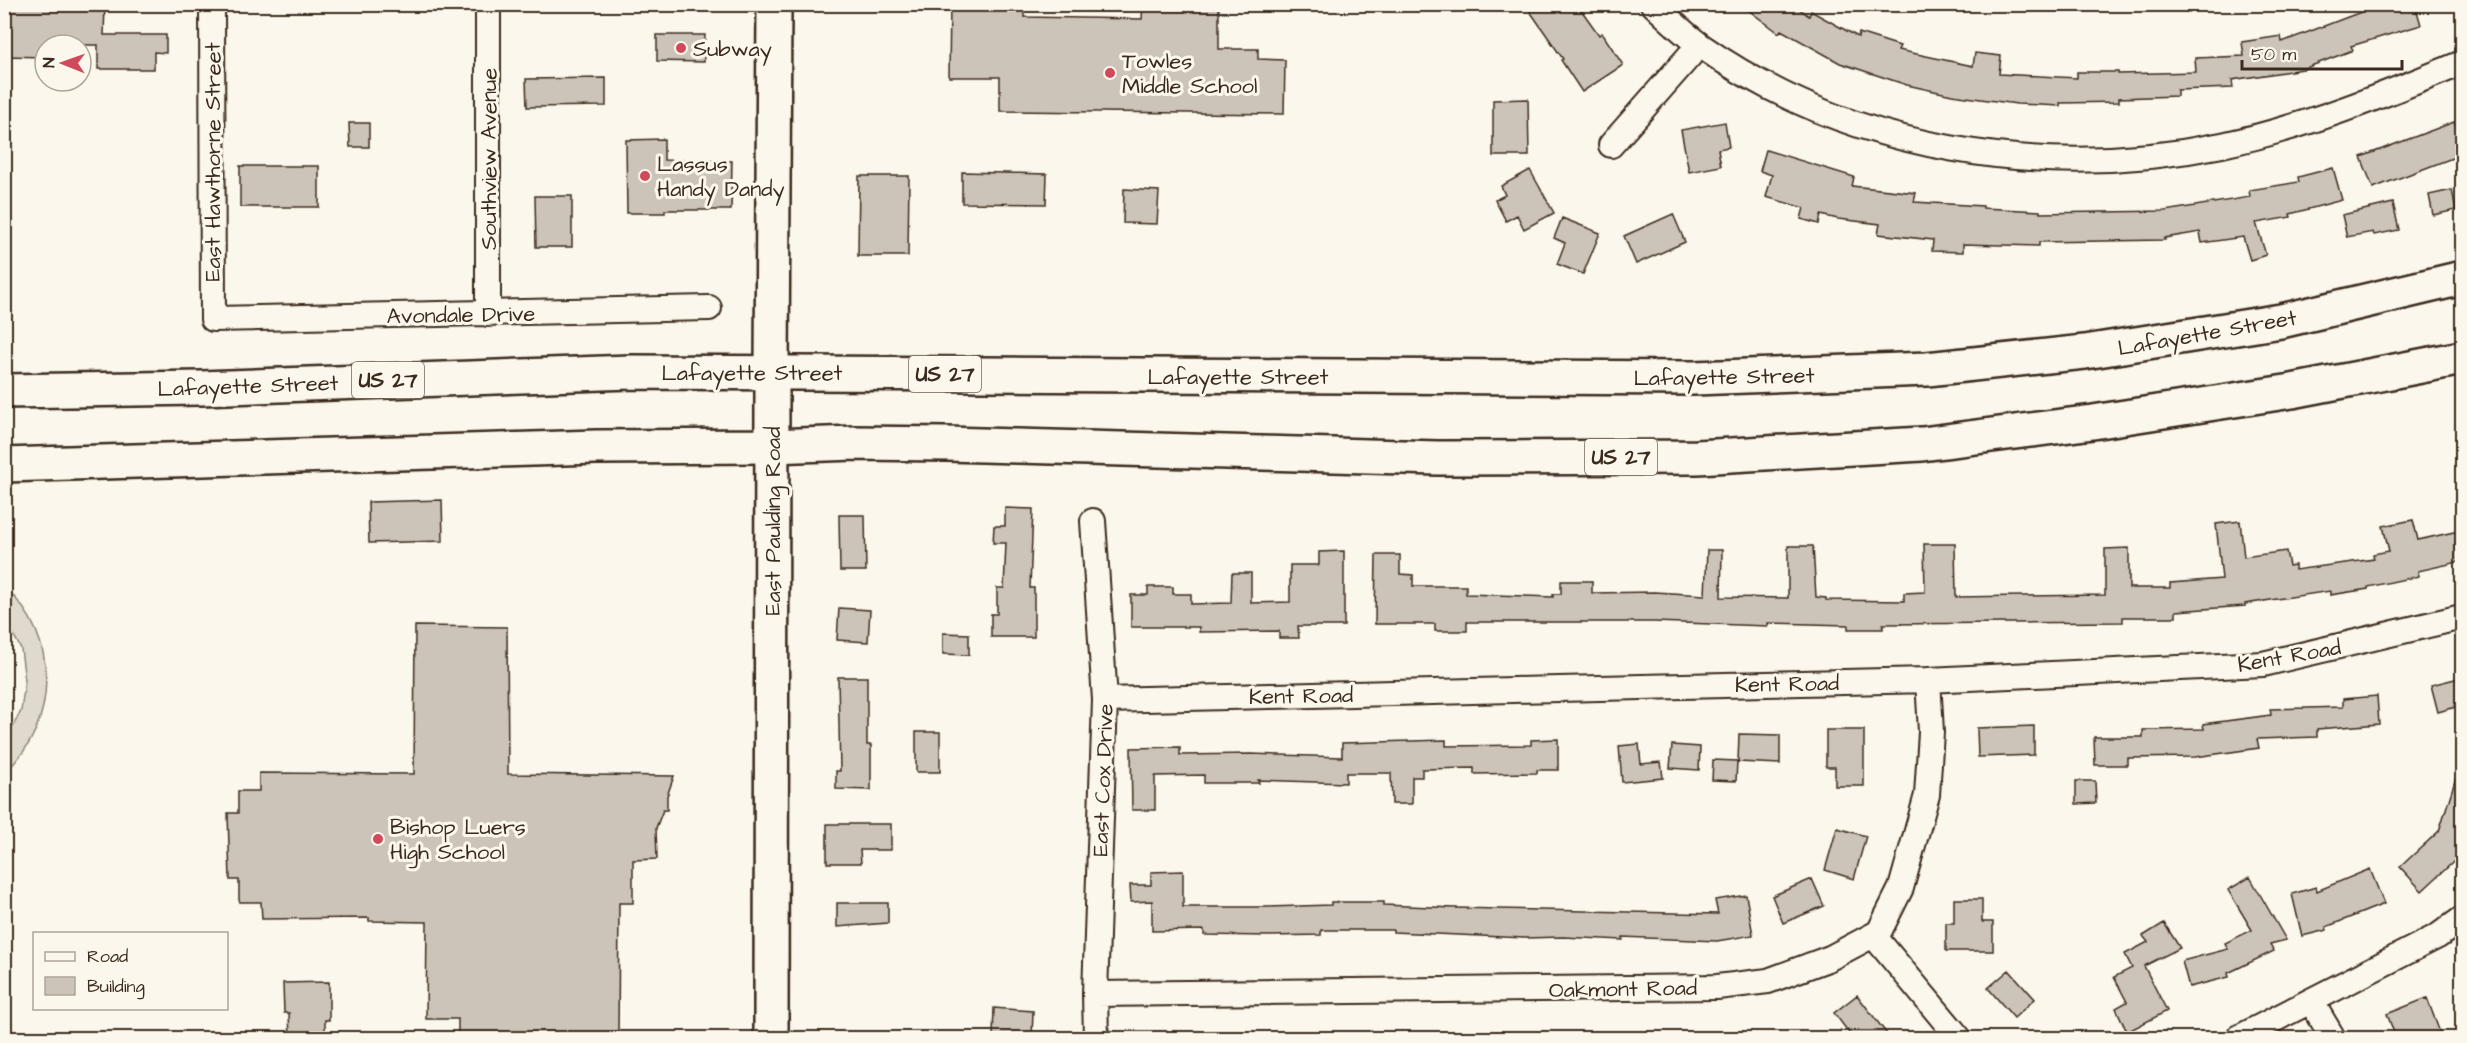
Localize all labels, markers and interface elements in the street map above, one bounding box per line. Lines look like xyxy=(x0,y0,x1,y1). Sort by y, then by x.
north arrow xyxy=(33,33,93,93)
scale bar xyxy=(2242,33,2402,71)
place label: Subway xyxy=(693,34,772,66)
marker: Subway xyxy=(674,41,688,55)
street label: East Hawthorne Street xyxy=(198,42,229,282)
text: 50 m xyxy=(2251,42,2296,67)
place label: Towles Middle School xyxy=(1122,46,1257,102)
text: N xyxy=(38,58,60,68)
marker: Towles Middle School xyxy=(1103,66,1117,80)
street label: Southview Avenue xyxy=(474,68,505,250)
place label: Lassus Handy Dandy xyxy=(657,149,785,206)
marker: Lassus Handy Dandy xyxy=(638,169,652,183)
street label: Avondale Drive xyxy=(386,299,536,332)
street label: Lafayette Street xyxy=(2115,302,2299,365)
road number: US 27 xyxy=(909,356,981,392)
street label: Lafayette Street xyxy=(661,358,843,390)
street label: Lafayette Street xyxy=(1633,360,1815,396)
road number: US 27 xyxy=(352,362,424,398)
street label: Lafayette Street xyxy=(1147,362,1329,394)
street label: Lafayette Street xyxy=(157,368,339,406)
street label: East Paulding Road xyxy=(758,426,790,616)
road number: US 27 xyxy=(1585,439,1657,475)
street label: Kent Road xyxy=(2235,632,2343,681)
street label: Kent Road xyxy=(1735,668,1840,701)
street label: Kent Road xyxy=(1249,680,1354,713)
street label: East Cox Drive xyxy=(1085,703,1122,857)
place label: Bishop Luers High School xyxy=(390,812,526,869)
marker: Bishop Luers High School xyxy=(371,832,385,846)
legend xyxy=(33,932,228,1010)
text: Road xyxy=(87,944,128,969)
street label: Oakmont Road xyxy=(1549,973,1697,1006)
text: Building xyxy=(87,974,145,1000)

